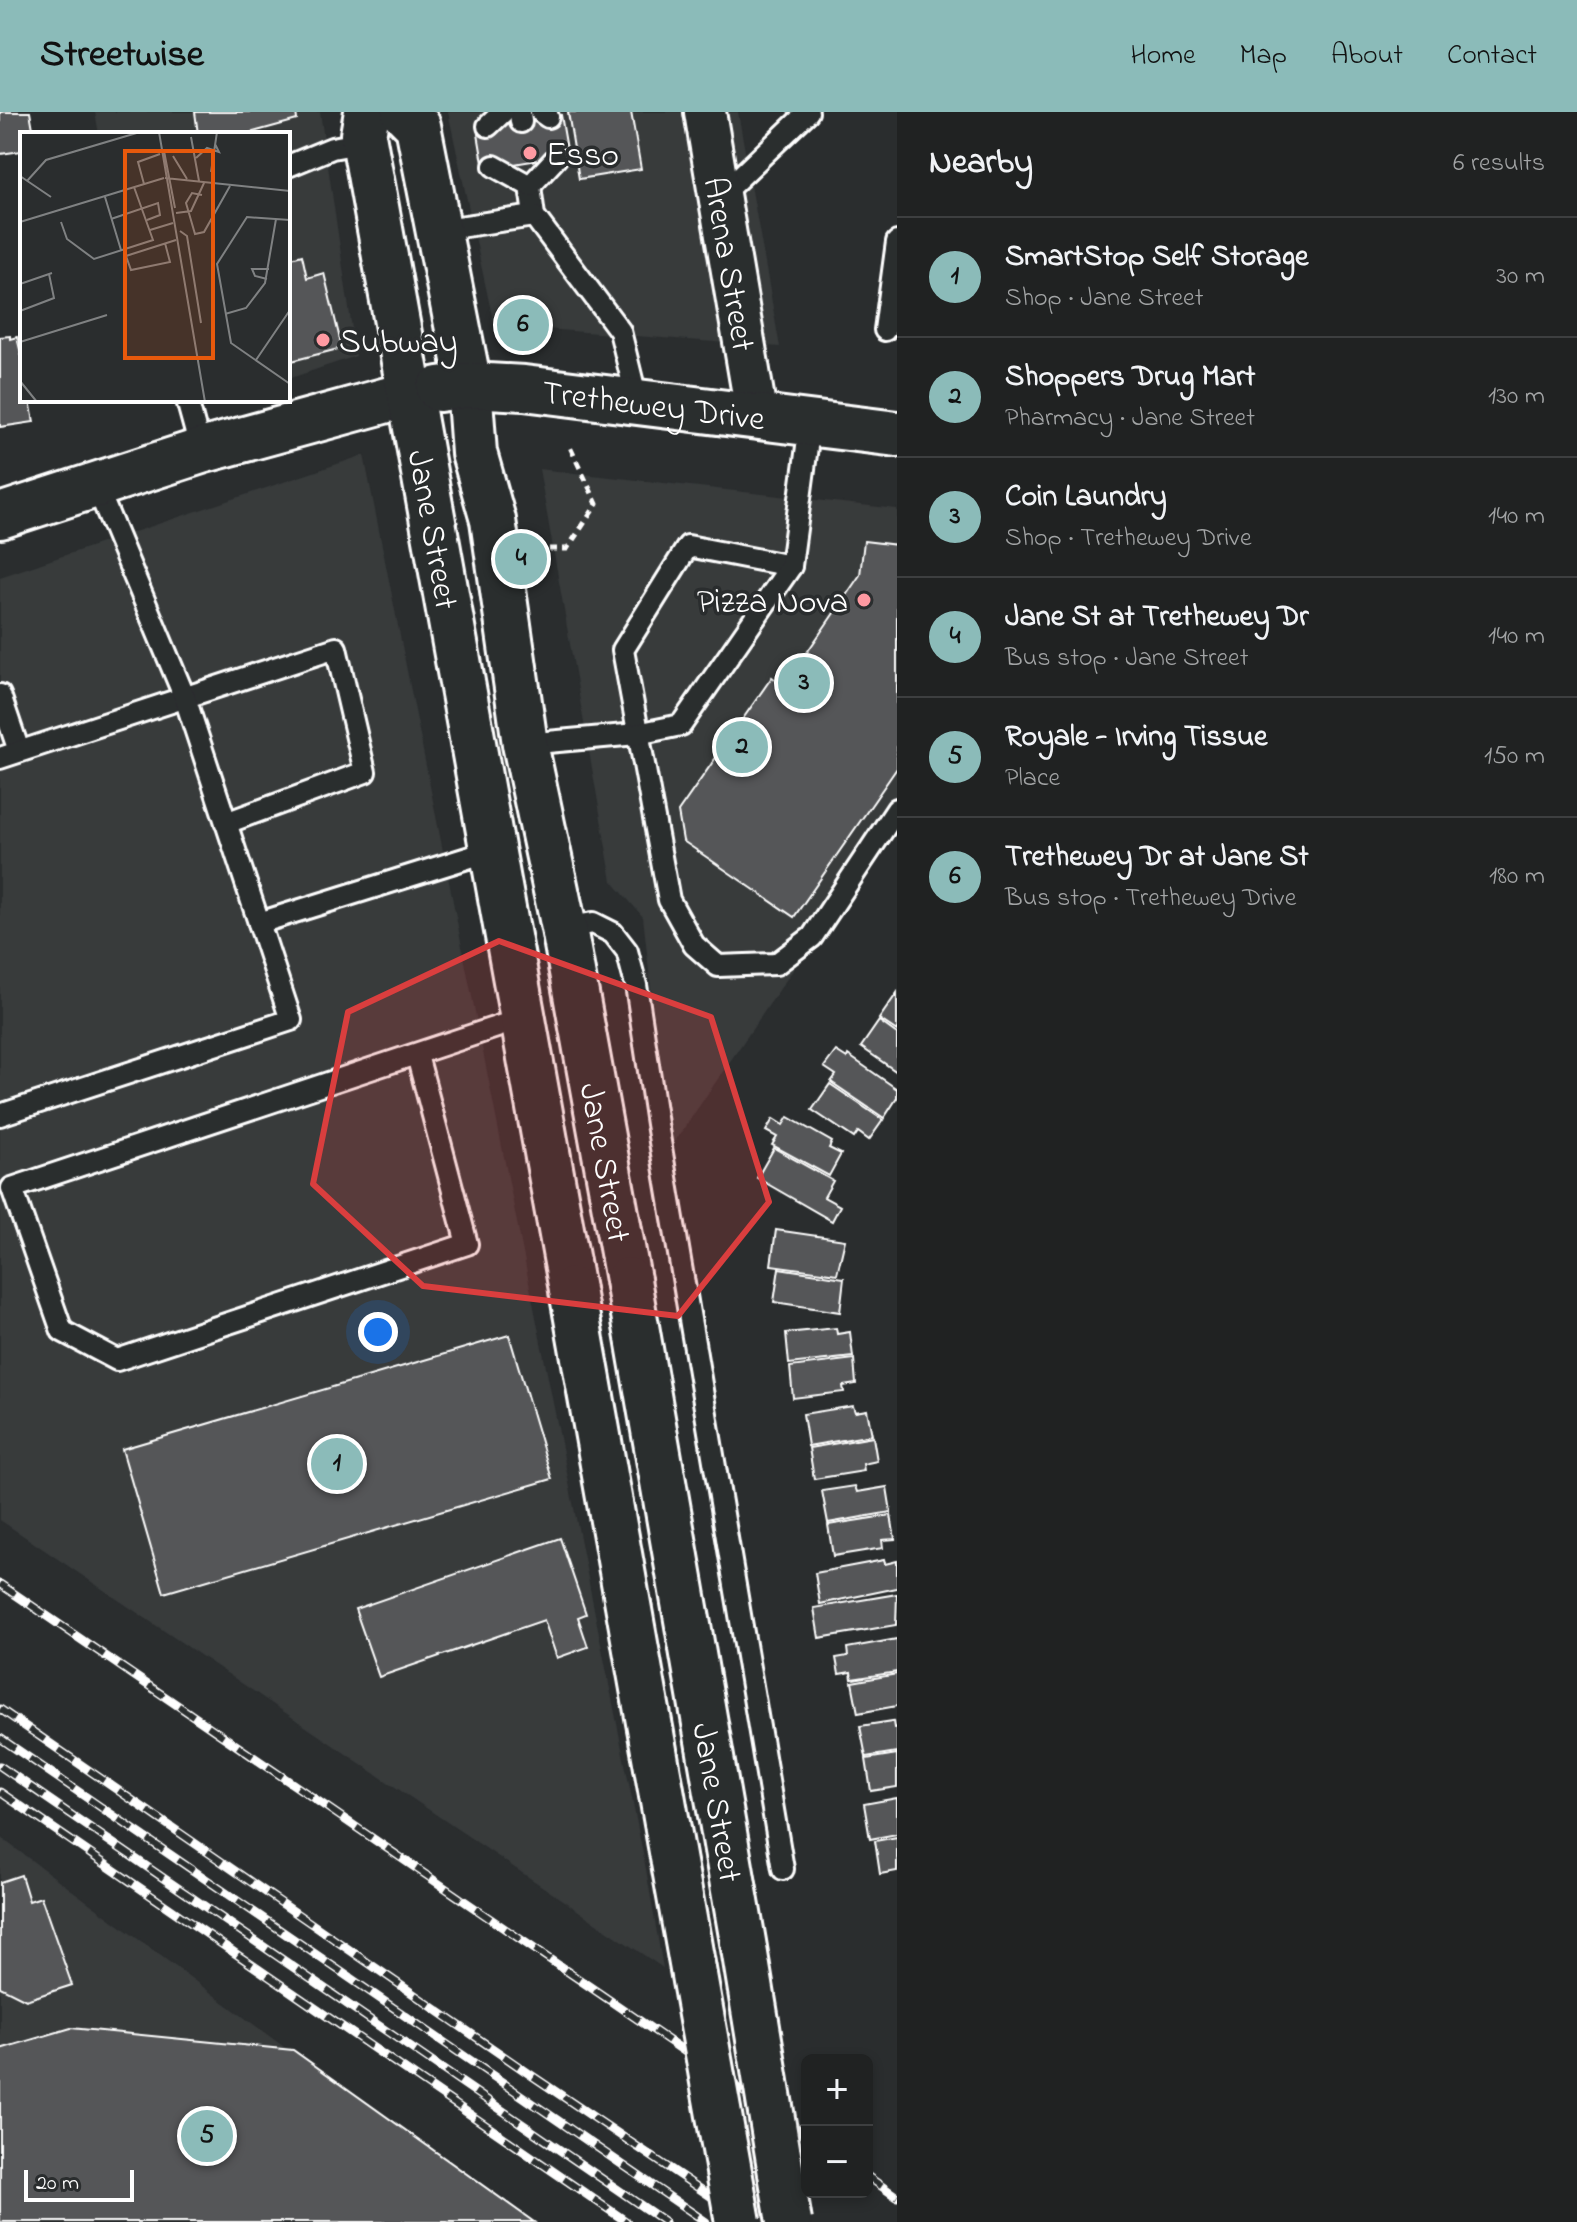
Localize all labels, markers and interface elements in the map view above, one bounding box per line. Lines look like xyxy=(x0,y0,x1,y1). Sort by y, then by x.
text: Streetwise xyxy=(40,28,204,84)
text: Home xyxy=(1130,36,1196,77)
text: Map xyxy=(1240,36,1287,77)
text: About xyxy=(1331,36,1403,77)
text: Contact xyxy=(1447,36,1537,77)
inset map xyxy=(20,132,290,402)
place label: Esso xyxy=(546,132,619,182)
text: Nearby xyxy=(929,139,1033,189)
marker: Esso xyxy=(521,144,539,162)
text: 6 results xyxy=(1453,145,1545,183)
street label: Arena Street xyxy=(687,174,766,355)
text: SmartStop Self Storage xyxy=(1005,236,1308,280)
text: 1 xyxy=(951,258,959,296)
text: 30 m xyxy=(1496,258,1545,296)
text: Shop · Jane Street xyxy=(1005,280,1203,318)
pin: 6 xyxy=(497,295,549,355)
place label: Subway xyxy=(339,319,458,369)
marker: Subway xyxy=(314,331,332,349)
text: Shoppers Drug Mart xyxy=(1005,356,1255,400)
street label: Trethewey Drive xyxy=(539,369,768,447)
text: 2 xyxy=(949,378,961,416)
text: 130 m xyxy=(1488,378,1545,416)
text: Pharmacy · Jane Street xyxy=(1005,400,1255,438)
street label: Jane Street xyxy=(391,446,469,614)
text: Coin Laundry xyxy=(1005,476,1167,520)
text: 3 xyxy=(950,498,960,536)
text: 140 m xyxy=(1488,498,1545,536)
text: Shop · Trethewey Drive xyxy=(1005,520,1252,558)
pin: 4 xyxy=(495,529,547,589)
place label: Pizza Nova xyxy=(697,579,848,629)
marker: Pizza Nova xyxy=(855,591,873,609)
text: Jane St at Trethewey Dr xyxy=(1005,596,1309,640)
text: 4 xyxy=(950,618,960,656)
text: 140 m xyxy=(1488,618,1545,656)
text: Bus stop · Jane Street xyxy=(1005,640,1248,678)
pin: 3 xyxy=(778,653,830,713)
text: Royale - Irving Tissue xyxy=(1005,716,1268,760)
pin: 2 xyxy=(716,717,768,777)
text: 5 xyxy=(948,738,962,776)
text: 150 m xyxy=(1484,738,1545,776)
text: Place xyxy=(1005,760,1060,798)
text: Trethewey Dr at Jane St xyxy=(1005,836,1309,880)
text: 6 xyxy=(949,858,961,896)
text: 180 m xyxy=(1489,858,1545,896)
text: Bus stop · Trethewey Drive xyxy=(1005,880,1297,918)
street label: Jane Street xyxy=(564,1079,642,1247)
your location xyxy=(358,1312,398,1352)
pin: 1 xyxy=(311,1434,363,1494)
street label: Jane Street xyxy=(676,1719,753,1887)
map controls xyxy=(801,2054,873,2198)
button: + xyxy=(801,2054,873,2126)
pin: 5 xyxy=(181,2106,233,2166)
button: − xyxy=(801,2126,873,2198)
scale bar xyxy=(24,2166,134,2202)
text: 20 m xyxy=(36,2168,79,2200)

